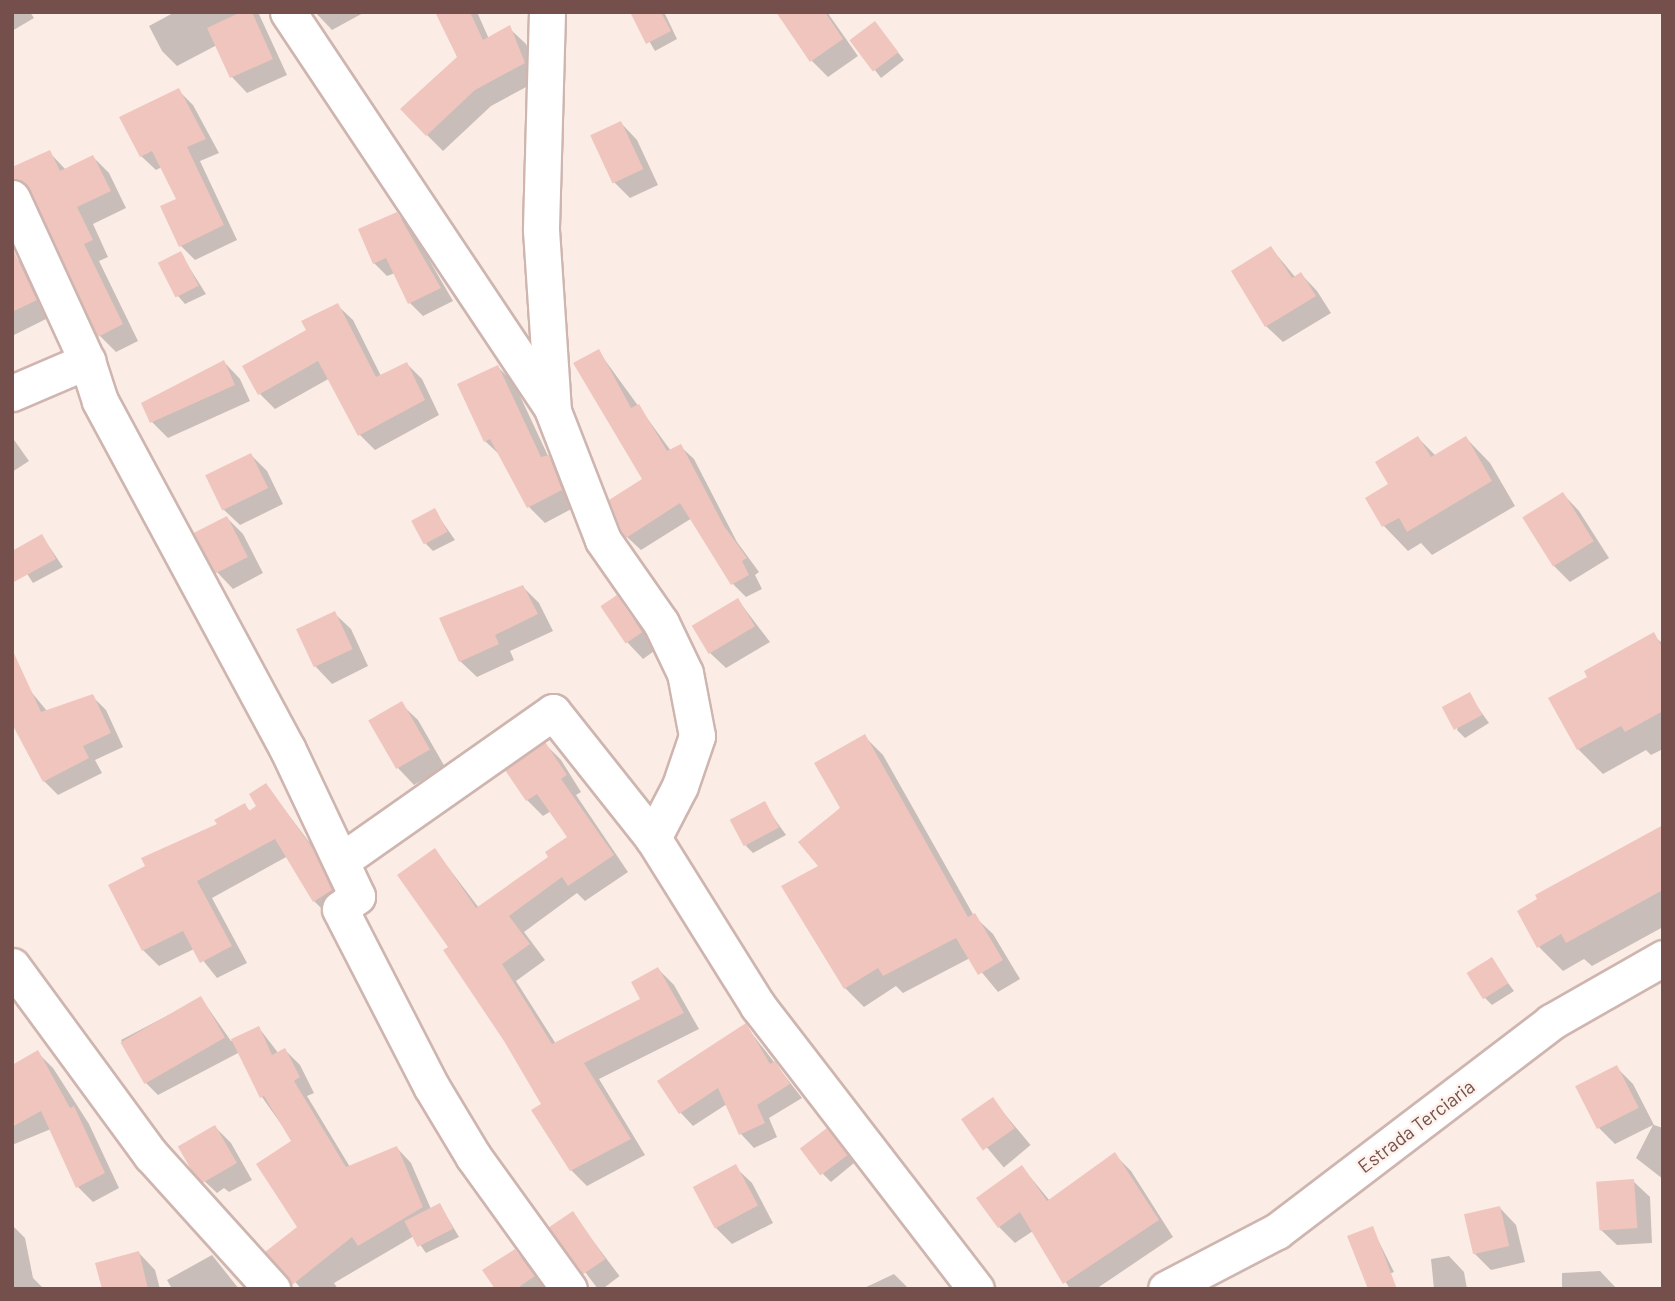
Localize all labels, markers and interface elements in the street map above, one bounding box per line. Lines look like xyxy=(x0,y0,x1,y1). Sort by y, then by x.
street label: Estrada Terciaria xyxy=(1353,1075,1479,1177)

